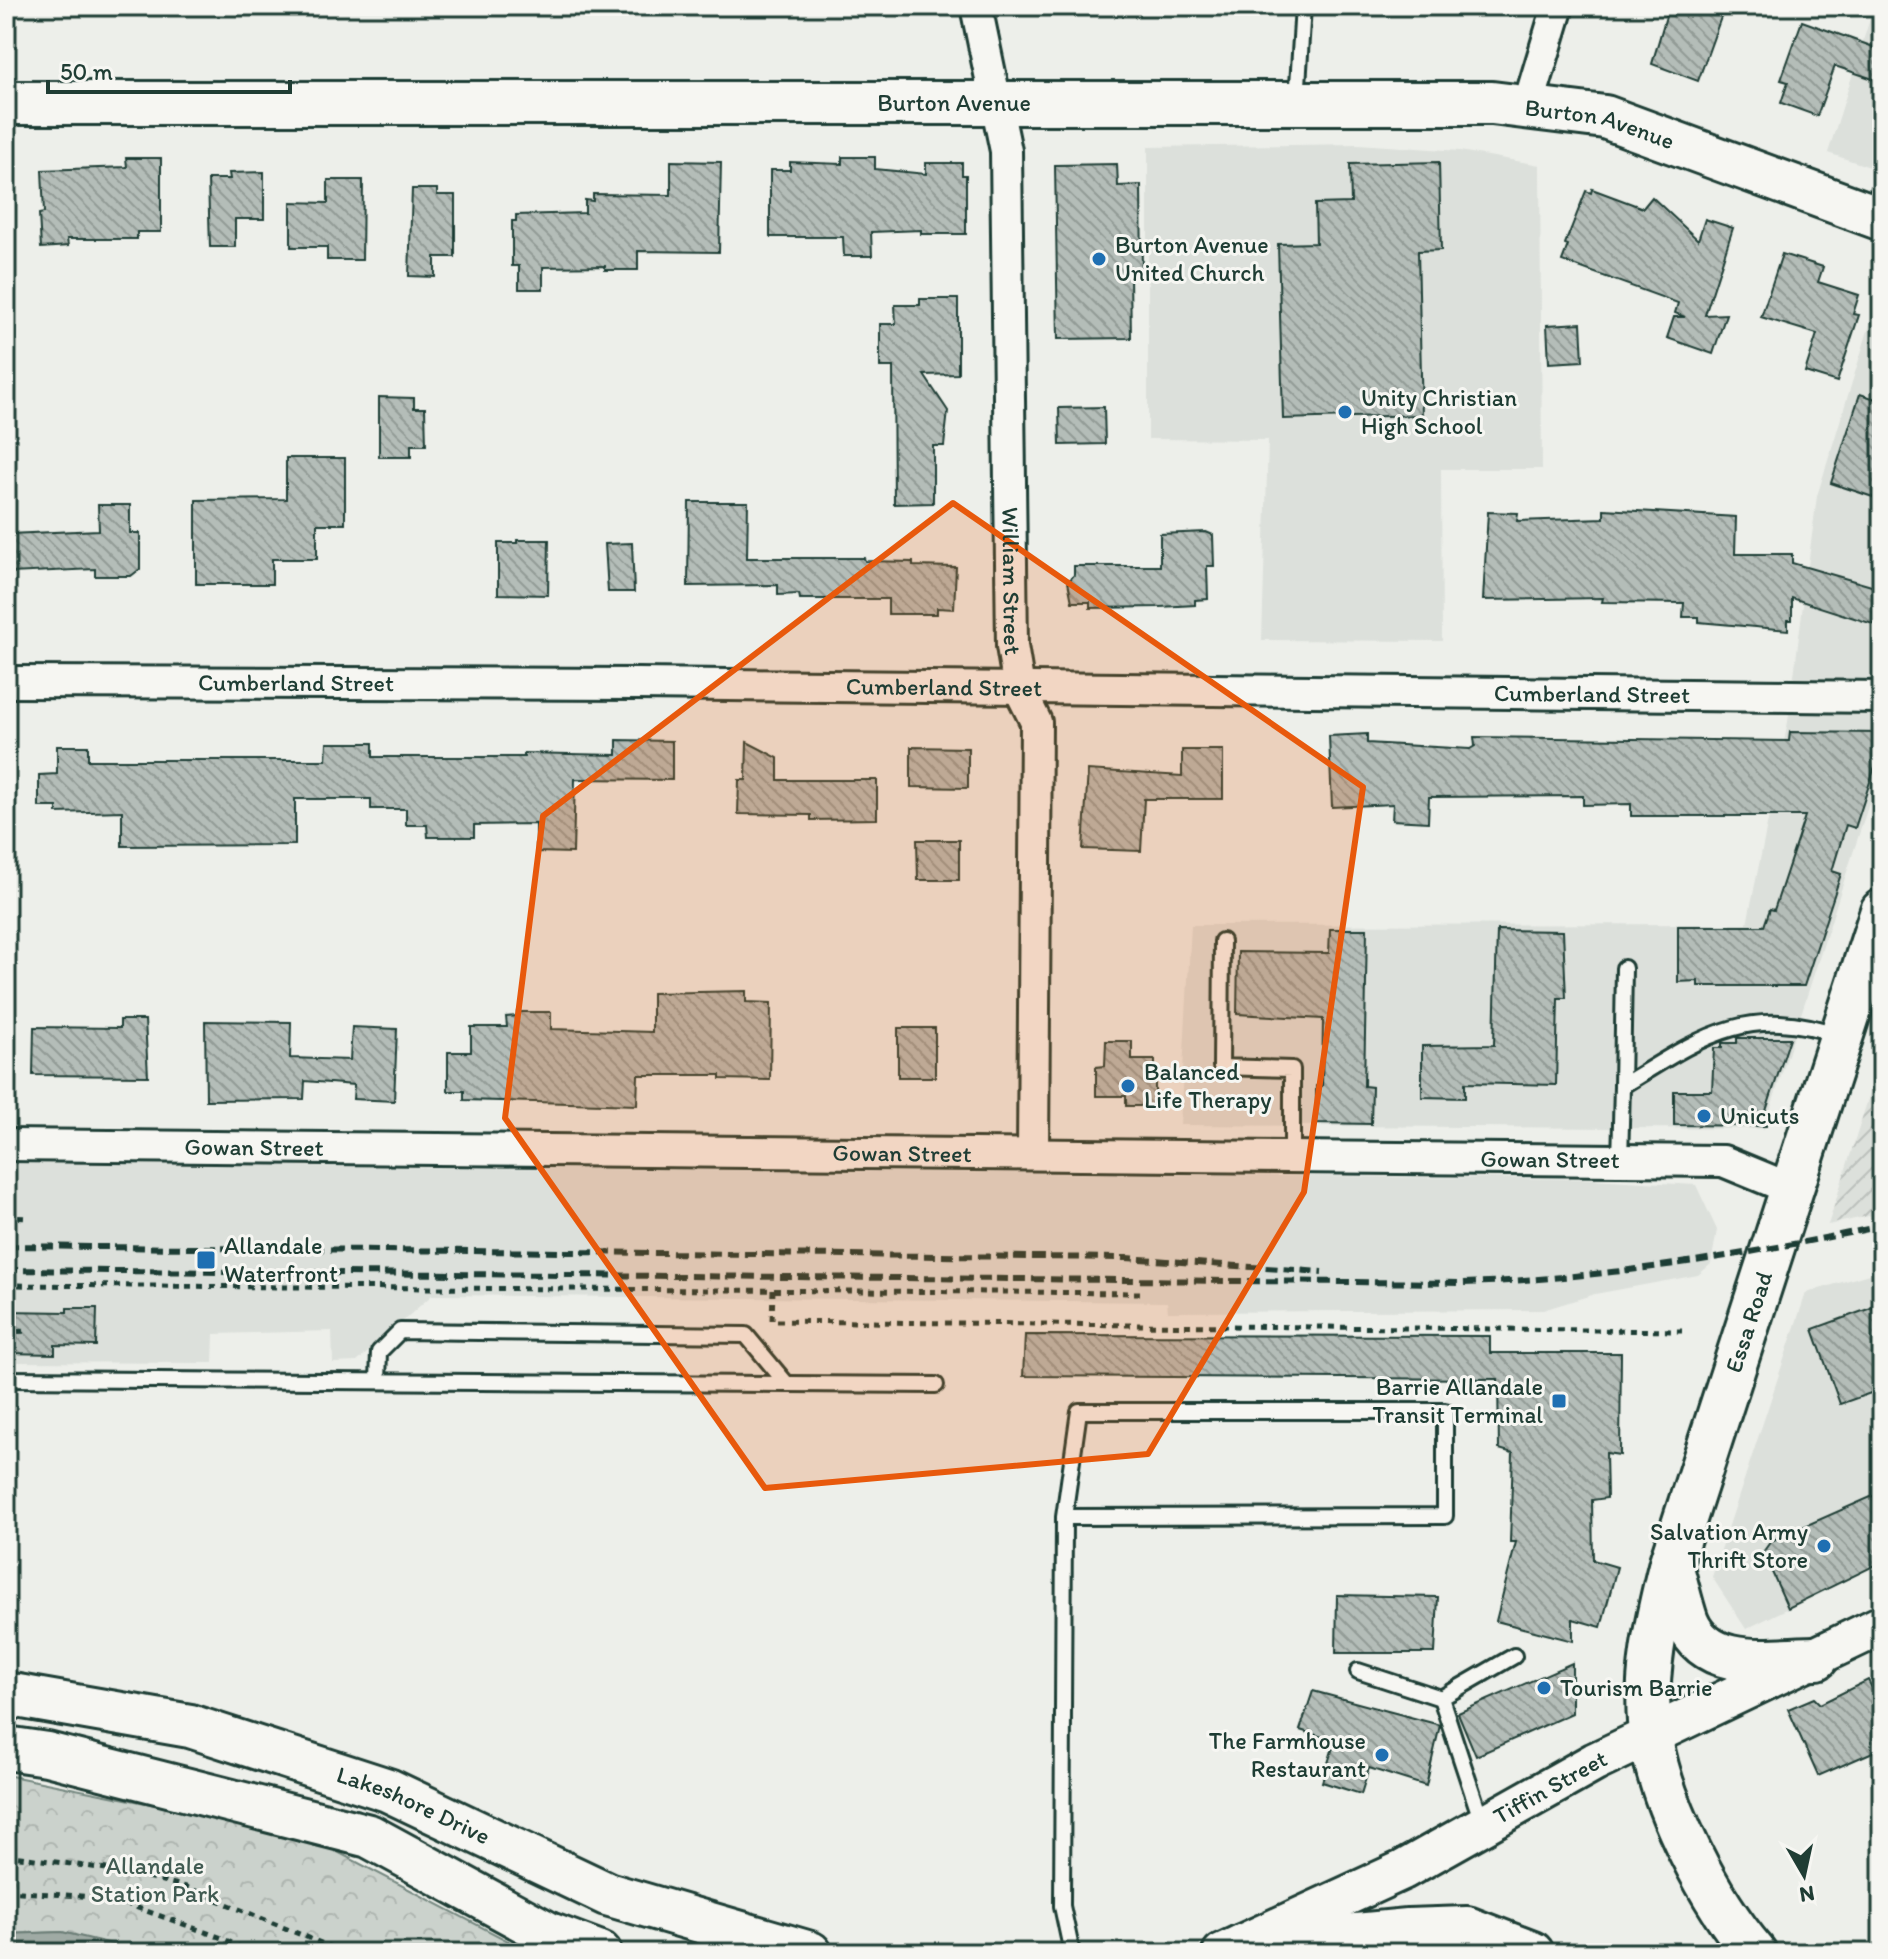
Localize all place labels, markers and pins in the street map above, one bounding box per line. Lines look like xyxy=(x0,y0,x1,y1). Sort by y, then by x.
place label: Burton Avenue United Church xyxy=(1115,230,1269,287)
marker: Burton Avenue United Church xyxy=(1090,250,1108,268)
place label: Unity Christian High School xyxy=(1361,383,1517,440)
marker: Unity Christian High School xyxy=(1336,403,1354,421)
place label: Balanced Life Therapy xyxy=(1144,1057,1271,1114)
marker: Balanced Life Therapy xyxy=(1119,1077,1137,1095)
place label: Unicuts xyxy=(1720,1101,1799,1130)
marker: Unicuts xyxy=(1695,1107,1713,1125)
place label: Allandale Waterfront xyxy=(224,1231,338,1288)
marker: Allandale Waterfront xyxy=(195,1249,217,1271)
place label: Barrie Allandale Transit Terminal xyxy=(1372,1372,1543,1429)
marker: Barrie Allandale Transit Terminal xyxy=(1550,1392,1568,1410)
place label: Salvation Army Thrift Store xyxy=(1650,1517,1808,1574)
marker: Salvation Army Thrift Store xyxy=(1815,1537,1833,1555)
place label: Tourism Barrie xyxy=(1560,1673,1713,1702)
marker: Tourism Barrie xyxy=(1535,1679,1553,1697)
place label: The Farmhouse Restaurant xyxy=(1209,1726,1366,1783)
marker: The Farmhouse Restaurant xyxy=(1373,1746,1391,1764)

